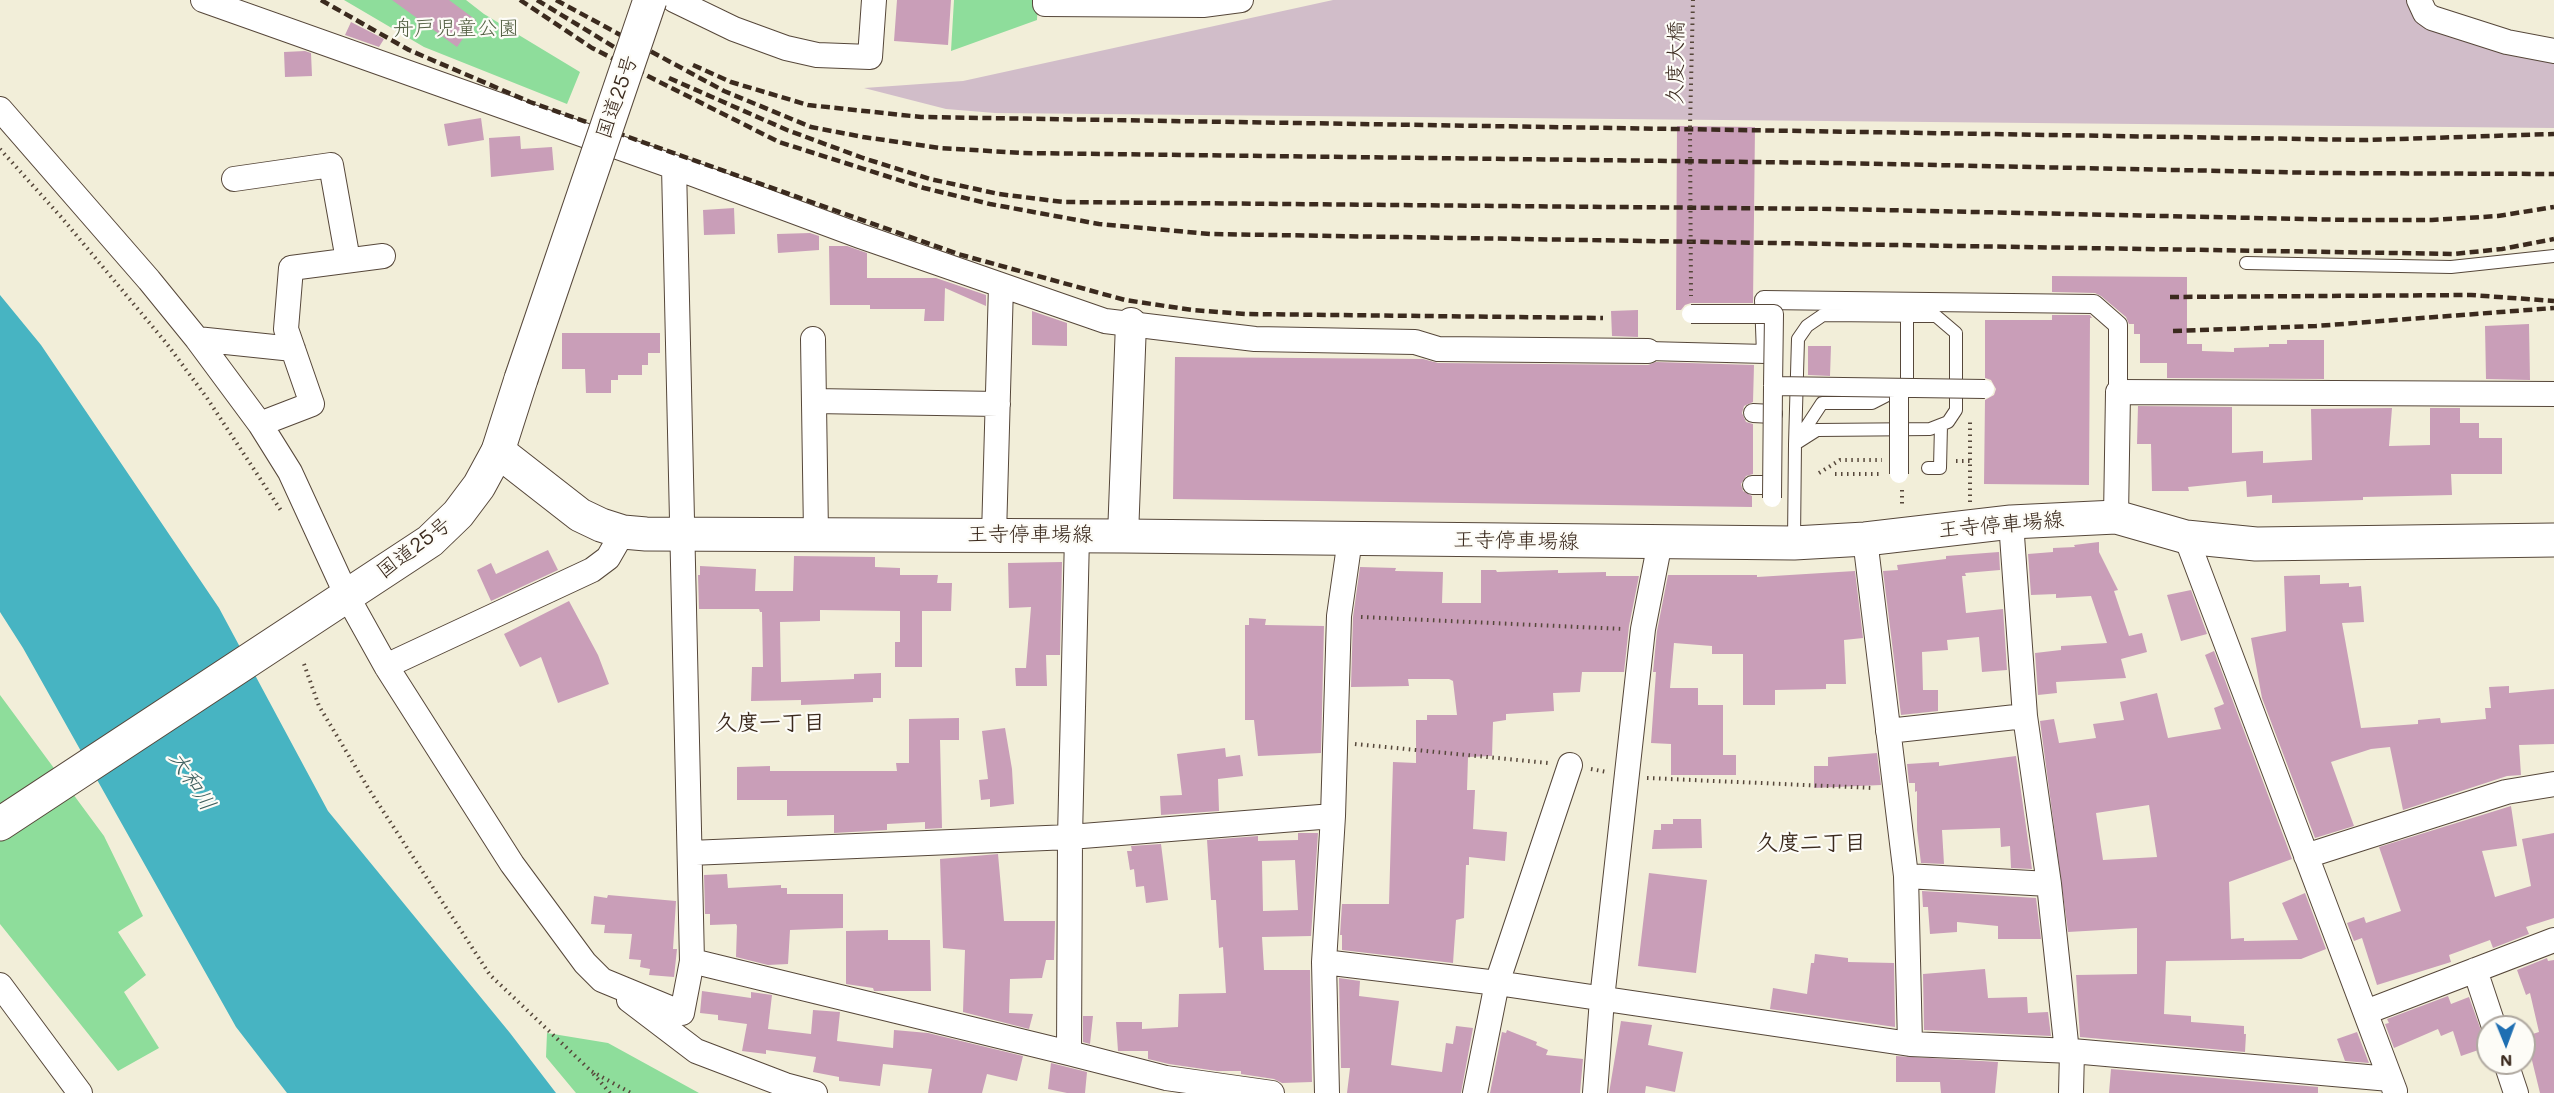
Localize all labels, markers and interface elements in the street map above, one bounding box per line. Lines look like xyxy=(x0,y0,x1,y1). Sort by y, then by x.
park label: 舟戸児童公園 xyxy=(393,16,519,42)
street label: 久度大橋 xyxy=(1663,21,1689,105)
street label: 国道25号 xyxy=(591,52,643,142)
street label: 王寺停車場線 xyxy=(1937,507,2065,543)
street label: 国道25号 xyxy=(372,512,456,584)
street label: 王寺停車場線 xyxy=(967,522,1093,548)
street label: 王寺停車場線 xyxy=(1453,527,1579,555)
district label: 久度一丁目 xyxy=(715,710,825,736)
water label: 大和川 xyxy=(163,746,221,816)
district label: 久度二丁目 xyxy=(1756,830,1866,856)
north arrow xyxy=(2476,1015,2536,1075)
text: N xyxy=(2500,1051,2513,1072)

